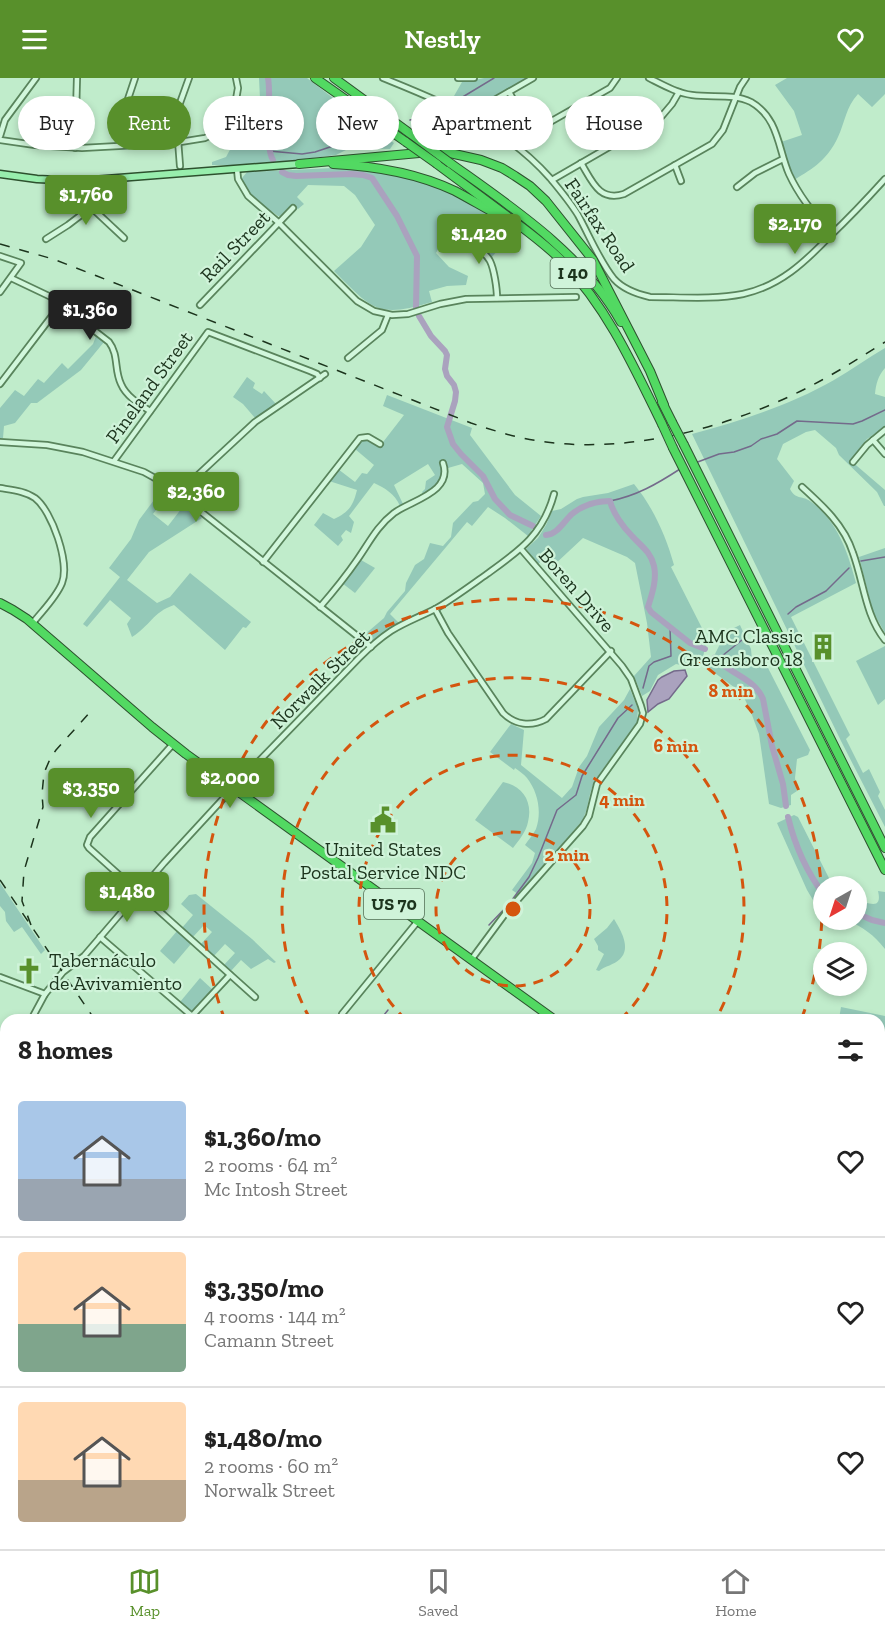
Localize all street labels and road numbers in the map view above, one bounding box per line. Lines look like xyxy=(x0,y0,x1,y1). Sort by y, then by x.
street label: Fairfax Road xyxy=(560,173,640,277)
street label: Rail Street xyxy=(195,205,275,287)
road number: I 40 xyxy=(550,258,596,288)
street label: Pineland Street xyxy=(100,326,198,448)
street label: Boren Drive xyxy=(534,543,620,637)
street label: Norwalk Street xyxy=(265,624,375,734)
road number: US 70 xyxy=(364,889,424,919)

